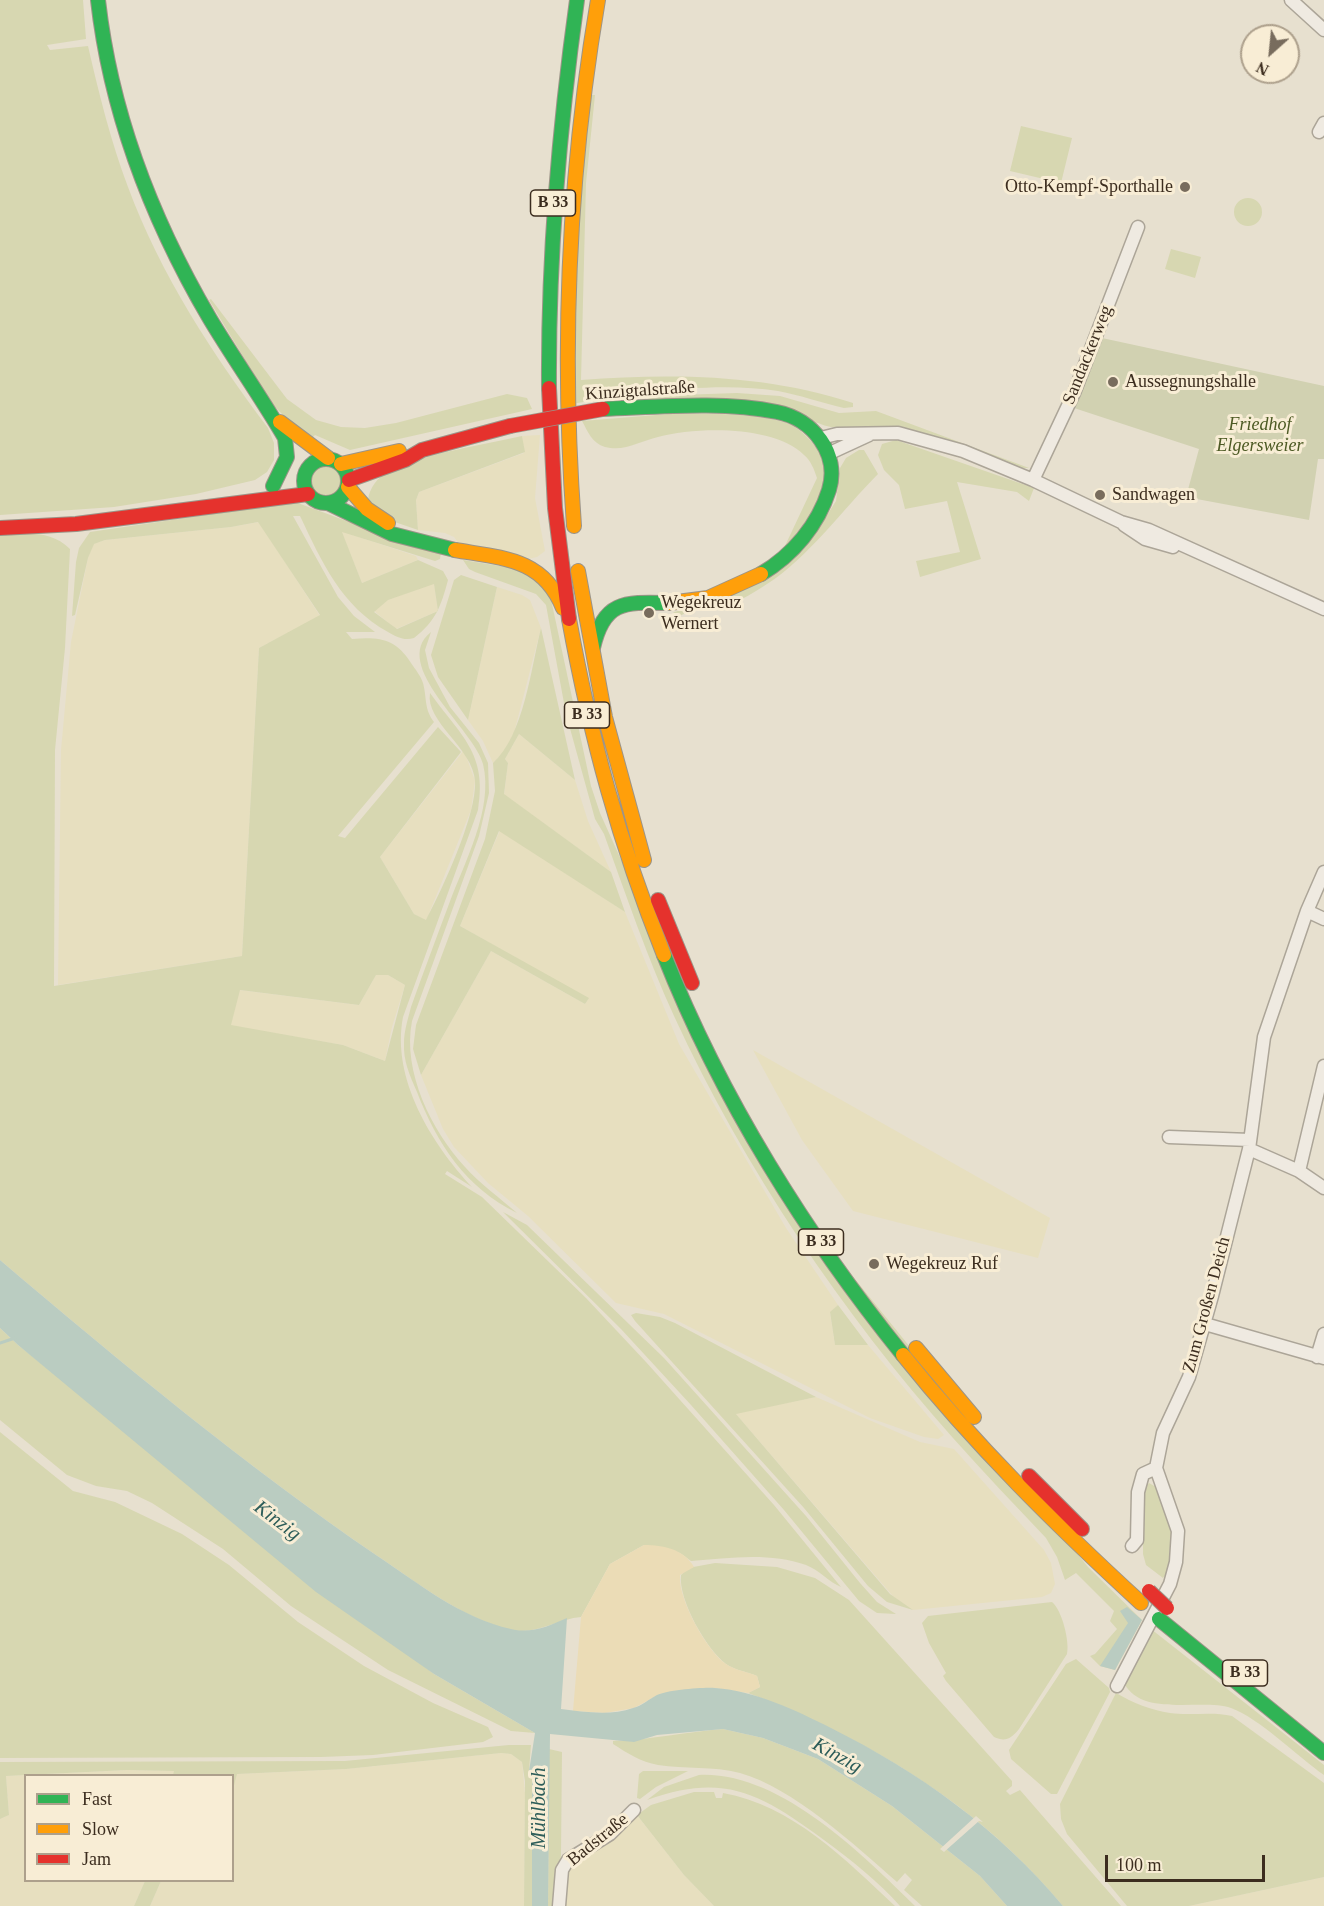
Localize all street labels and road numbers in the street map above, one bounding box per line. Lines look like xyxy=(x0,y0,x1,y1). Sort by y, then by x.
road number: B 33 xyxy=(530,190,576,216)
street label: Sandackerweg xyxy=(1058,302,1118,408)
street label: Kinzigtalstraße xyxy=(584,376,696,406)
road number: B 33 xyxy=(564,702,610,728)
road number: B 33 xyxy=(798,1229,844,1255)
street label: Zum Großen Deich xyxy=(1178,1235,1236,1375)
road number: B 33 xyxy=(1222,1660,1268,1686)
street label: Badstraße xyxy=(563,1809,633,1871)

